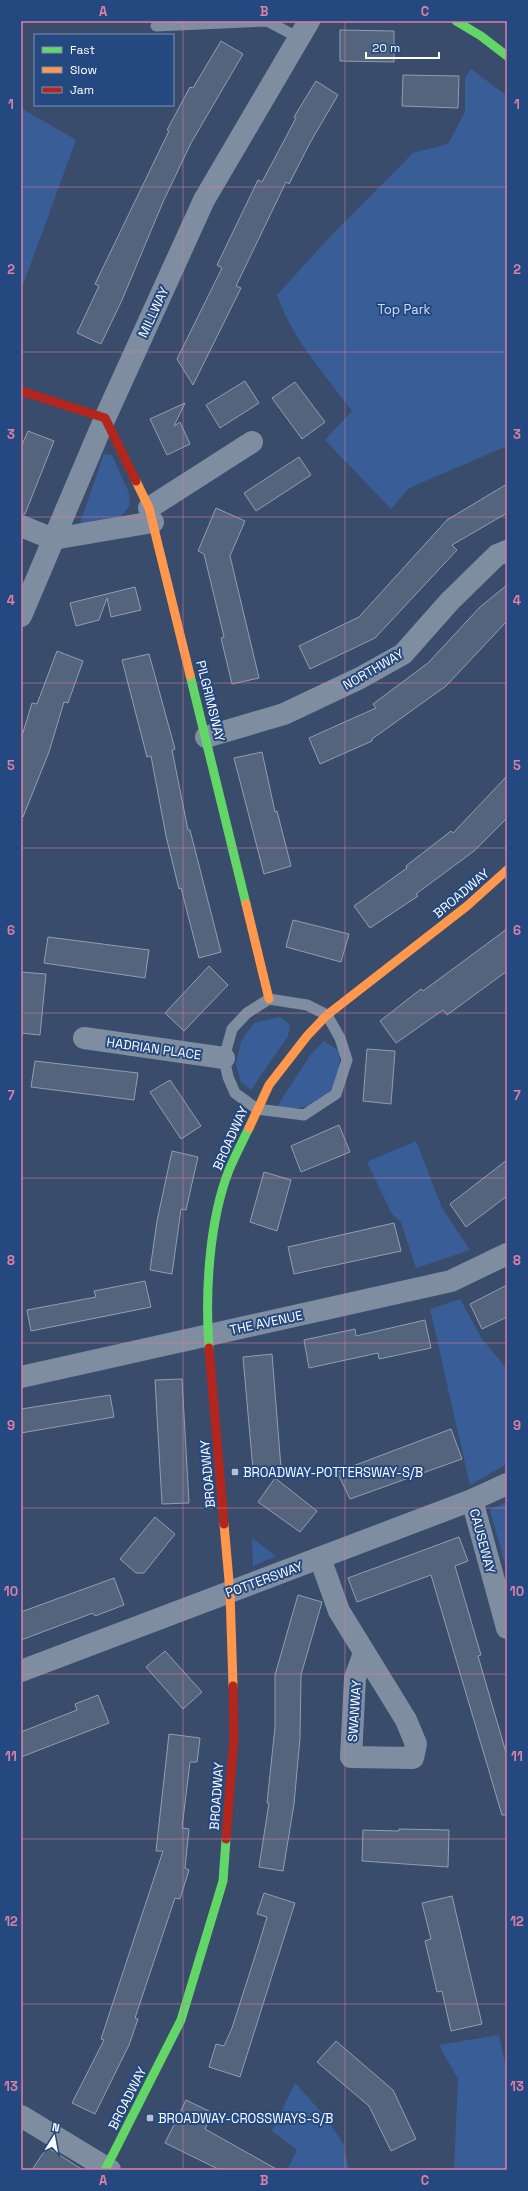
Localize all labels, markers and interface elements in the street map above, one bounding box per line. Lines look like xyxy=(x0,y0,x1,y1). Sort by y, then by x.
text: A xyxy=(99,3,108,20)
text: B xyxy=(260,3,269,20)
text: C xyxy=(421,3,429,20)
legend xyxy=(34,34,174,106)
scale bar xyxy=(366,34,439,60)
text: 20 m xyxy=(372,40,400,56)
text: Fast xyxy=(70,42,95,58)
text: Slow xyxy=(70,62,97,78)
text: Jam xyxy=(70,82,94,98)
text: 1 xyxy=(8,96,14,113)
text: 1 xyxy=(514,96,520,113)
text: 2 xyxy=(7,261,15,278)
text: 2 xyxy=(513,261,521,278)
street label: MILLWAY xyxy=(134,284,173,340)
park label: Top Park xyxy=(377,301,431,318)
text: 3 xyxy=(7,426,15,443)
text: 3 xyxy=(513,426,521,443)
text: 4 xyxy=(7,592,15,609)
text: 4 xyxy=(513,592,521,609)
street label: NORTHWAY xyxy=(340,645,407,694)
street label: PILGRIMSWAY xyxy=(192,659,229,744)
text: 5 xyxy=(7,757,15,774)
text: 5 xyxy=(513,757,521,774)
street label: BROADWAY xyxy=(430,865,493,922)
text: 6 xyxy=(7,922,15,939)
text: 6 xyxy=(513,922,521,939)
street label: HADRIAN PLACE xyxy=(105,1033,202,1064)
text: 7 xyxy=(7,1087,15,1104)
text: 7 xyxy=(513,1087,521,1104)
street label: BROADWAY xyxy=(209,1104,252,1173)
text: 8 xyxy=(7,1252,15,1269)
text: 8 xyxy=(513,1252,521,1269)
street label: THE AVENUE xyxy=(228,1306,304,1339)
text: 9 xyxy=(7,1417,15,1434)
text: 9 xyxy=(513,1417,521,1434)
street label: BROADWAY xyxy=(196,1439,219,1509)
place label: BROADWAY-POTTERSWAY-S/B xyxy=(243,1464,423,1481)
marker: BROADWAY-POTTERSWAY-S/B xyxy=(230,1467,240,1477)
street label: CAUSEWAY xyxy=(466,1507,499,1575)
street label: POTTERSWAY xyxy=(223,1558,305,1601)
text: 10 xyxy=(4,1583,18,1600)
text: 10 xyxy=(510,1583,524,1600)
street label: SWANWAY xyxy=(344,1679,365,1743)
text: 11 xyxy=(5,1748,17,1765)
text: 11 xyxy=(511,1748,523,1765)
street label: BROADWAY xyxy=(206,1761,227,1831)
text: 12 xyxy=(4,1913,18,1930)
text: 12 xyxy=(510,1913,524,1930)
street label: BROADWAY xyxy=(104,2064,151,2132)
text: 13 xyxy=(4,2078,18,2095)
text: 13 xyxy=(510,2078,524,2095)
place label: BROADWAY-CROSSWAYS-S/B xyxy=(158,2110,333,2127)
marker: BROADWAY-CROSSWAYS-S/B xyxy=(145,2113,155,2123)
north arrow xyxy=(34,2117,74,2157)
text: N xyxy=(51,2120,61,2135)
text: A xyxy=(99,2172,108,2189)
text: B xyxy=(260,2172,269,2189)
text: C xyxy=(421,2172,429,2189)

